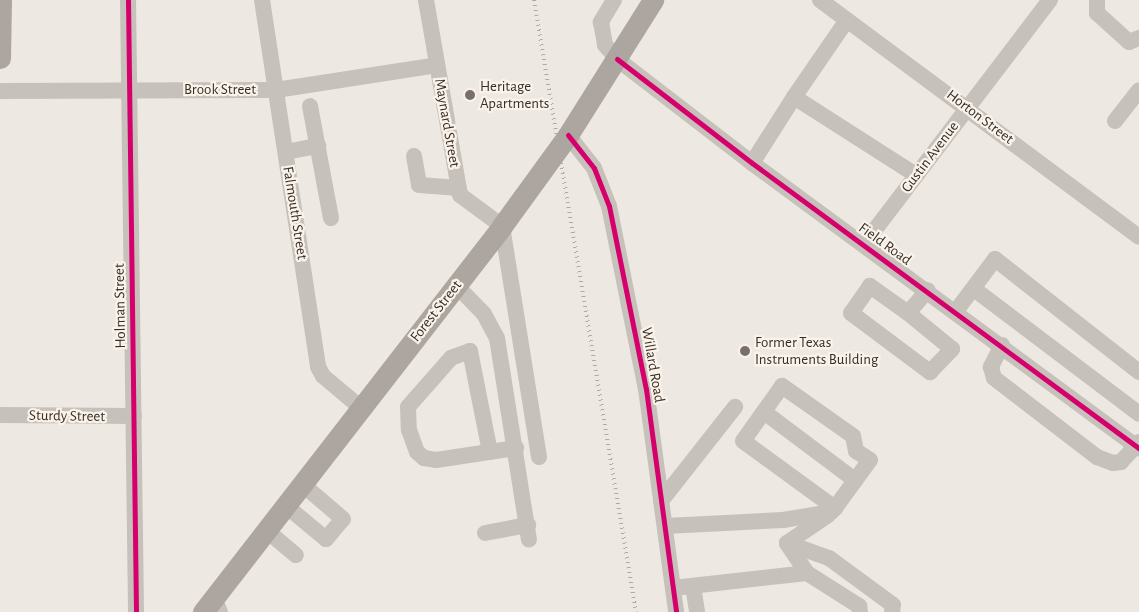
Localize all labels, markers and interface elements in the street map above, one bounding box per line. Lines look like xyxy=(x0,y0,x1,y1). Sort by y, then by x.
street label: Maynard Street xyxy=(430,77,464,169)
place label: Heritage Apartments xyxy=(480,77,549,112)
street label: Brook Street xyxy=(184,81,256,99)
street label: Horton Street xyxy=(943,86,1017,148)
marker: Heritage Apartments xyxy=(464,89,476,101)
street label: Gustin Avenue xyxy=(897,118,963,196)
street label: Falmouth Street xyxy=(279,165,311,261)
street label: Field Road xyxy=(855,219,915,269)
street label: Holman Street xyxy=(110,263,130,349)
street label: Forest Street xyxy=(406,277,466,345)
street label: Willard Road xyxy=(638,326,668,404)
place label: Former Texas Instruments Building xyxy=(755,333,878,368)
marker: Former Texas Instruments Building xyxy=(739,345,751,357)
street label: Sturdy Street xyxy=(29,406,105,426)

